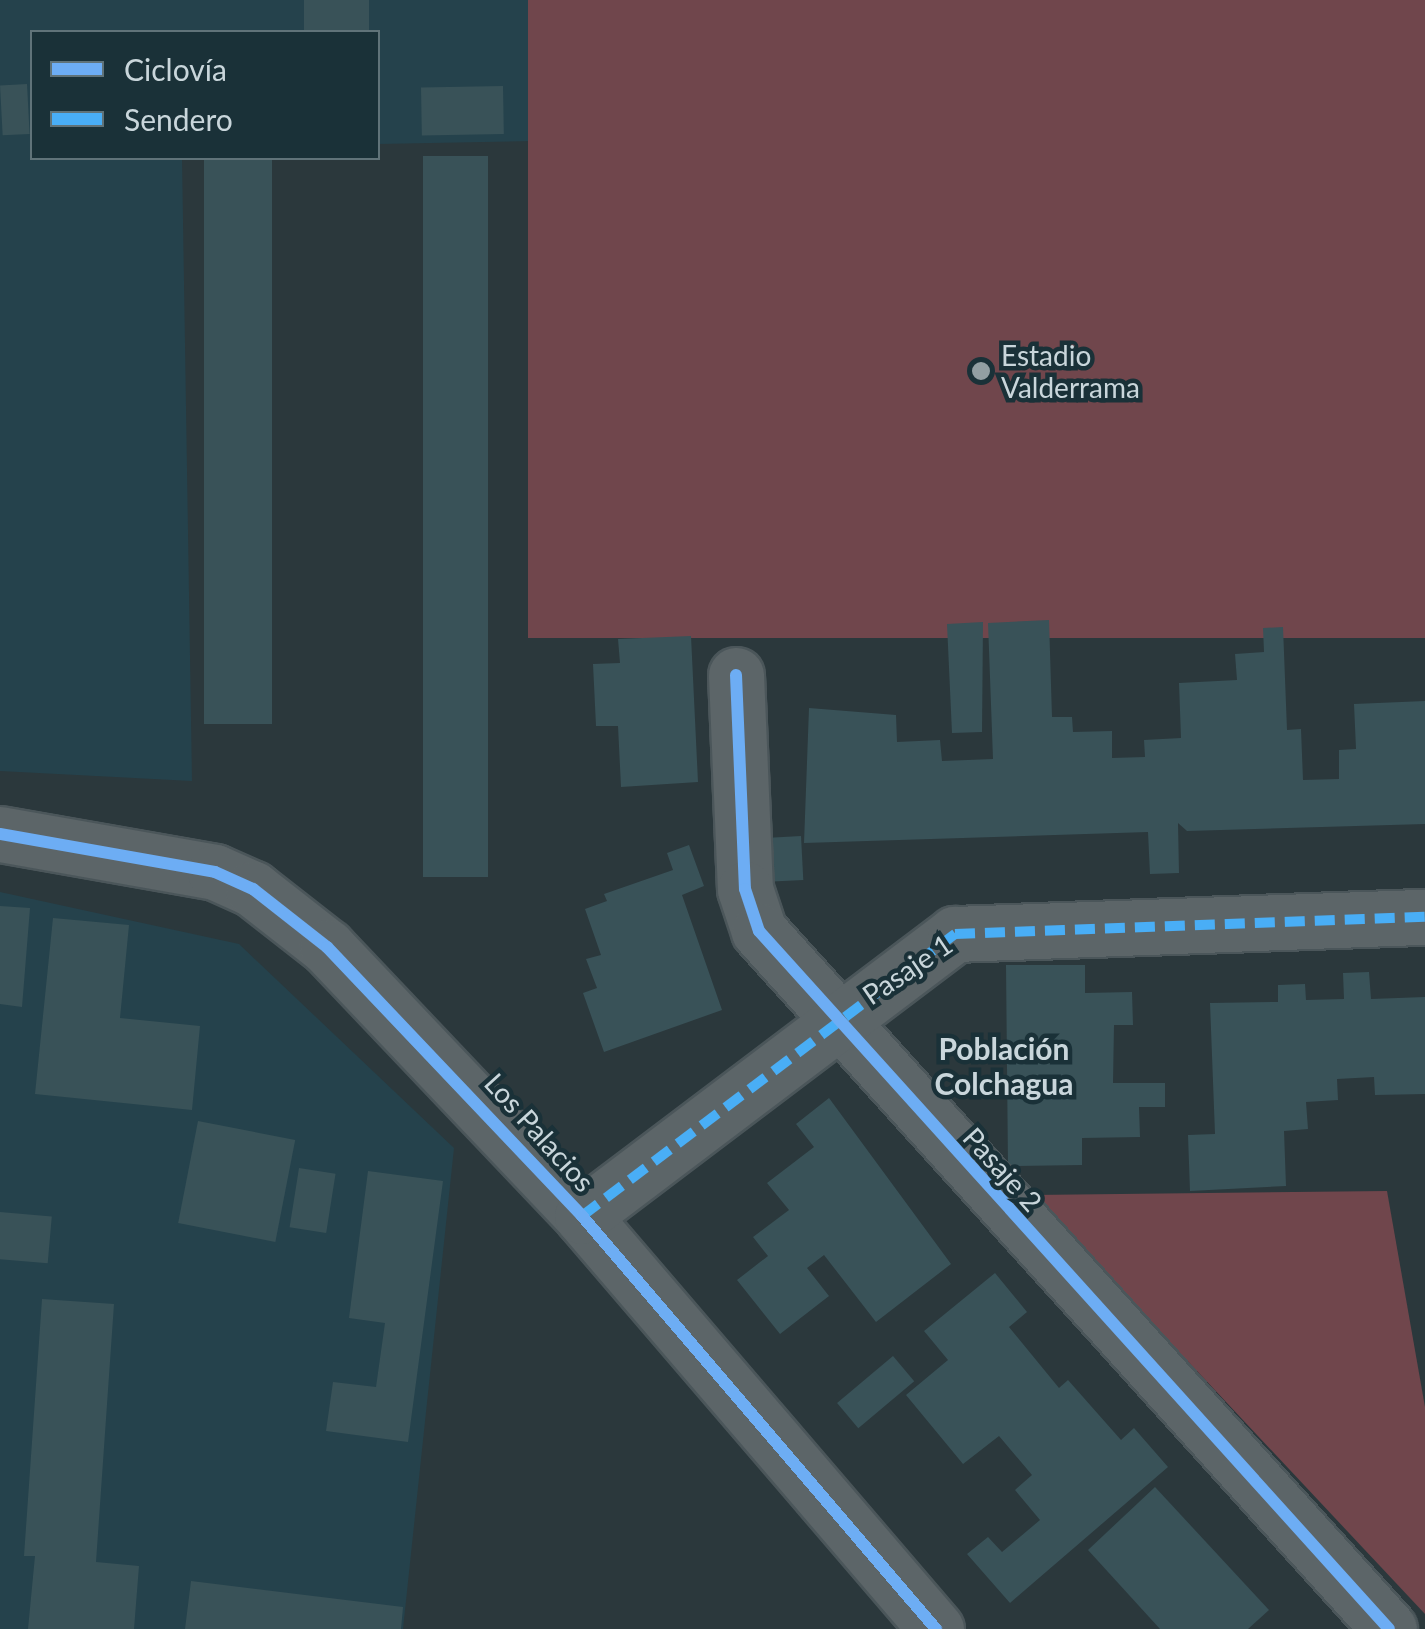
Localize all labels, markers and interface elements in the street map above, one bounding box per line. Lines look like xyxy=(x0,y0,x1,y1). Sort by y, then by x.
legend xyxy=(30,30,380,160)
text: Ciclovía xyxy=(124,51,227,87)
text: Sendero xyxy=(124,101,233,137)
place label: Estadio Valderrama xyxy=(1001,338,1140,404)
marker: Estadio Valderrama xyxy=(970,360,992,382)
street label: Pasaje 1 xyxy=(856,927,958,1011)
district label: Población Colchagua xyxy=(935,1030,1073,1100)
street label: Los Palacios xyxy=(478,1066,602,1198)
street label: Pasaje 2 xyxy=(957,1120,1049,1218)

